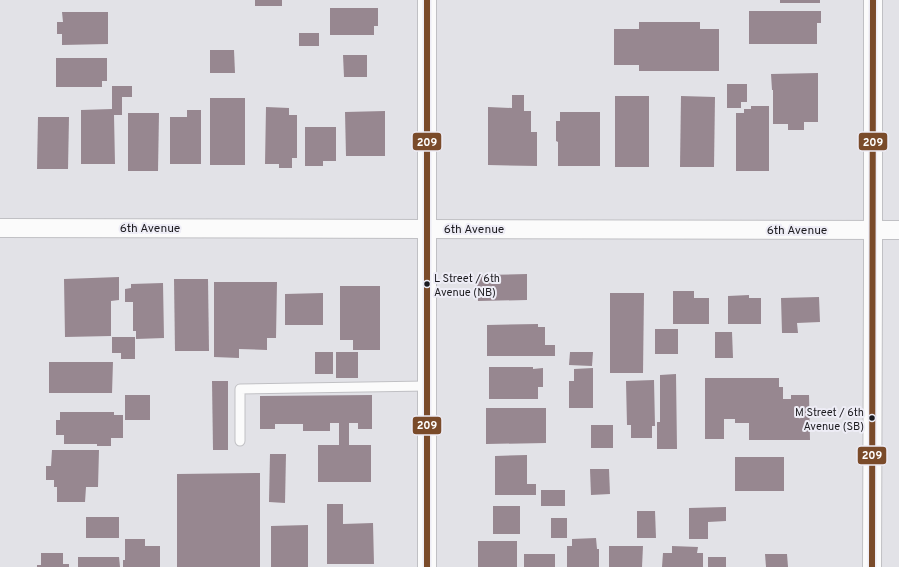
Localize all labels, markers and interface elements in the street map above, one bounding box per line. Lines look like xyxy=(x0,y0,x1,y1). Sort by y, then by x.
line badge: 209 xyxy=(412,132,442,151)
line badge: 209 xyxy=(858,132,888,151)
text: 209 xyxy=(417,136,438,150)
text: 209 xyxy=(863,136,884,150)
street label: 6th Avenue xyxy=(120,221,180,237)
street label: 6th Avenue xyxy=(444,222,504,238)
street label: 6th Avenue xyxy=(767,223,827,239)
place label: L Street / 6th Avenue (NB) xyxy=(434,272,500,300)
marker: L Street / 6th Avenue (NB) xyxy=(422,279,432,289)
place label: M Street / 6th Avenue (SB) xyxy=(795,406,864,434)
marker: M Street / 6th Avenue (SB) xyxy=(867,413,877,423)
line badge: 209 xyxy=(412,416,442,435)
text: 209 xyxy=(417,419,438,433)
line badge: 209 xyxy=(857,446,887,465)
text: 209 xyxy=(862,449,883,463)

